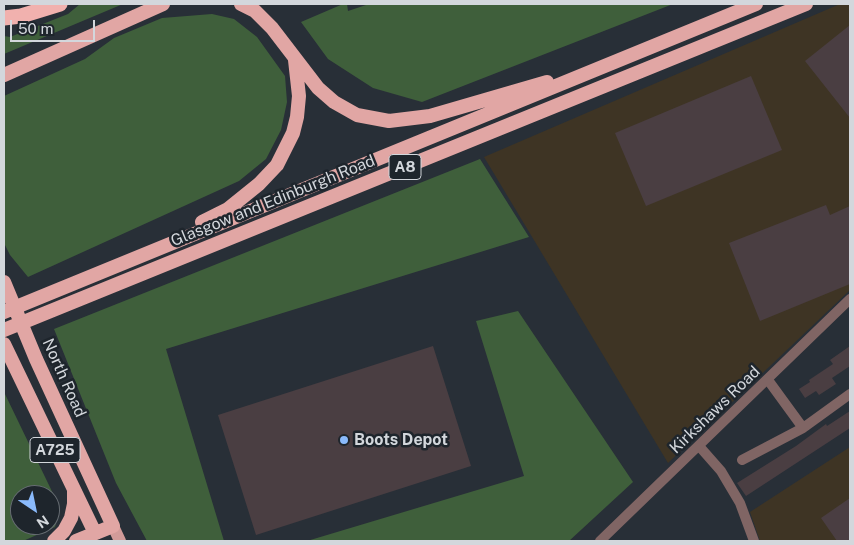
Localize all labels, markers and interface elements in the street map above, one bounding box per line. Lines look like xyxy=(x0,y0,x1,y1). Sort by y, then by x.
scale bar xyxy=(12,10,98,42)
text: 50 m xyxy=(18,20,53,37)
street label: Glasgow and Edinburgh Road xyxy=(168,151,378,251)
road number: A8 xyxy=(389,154,421,180)
street label: North Road xyxy=(38,336,90,420)
street label: Kirkshaws Road xyxy=(666,362,764,458)
place label: Boots Depot xyxy=(354,430,448,450)
marker: Boots Depot xyxy=(338,434,350,446)
road number: A725 xyxy=(30,438,80,462)
north arrow xyxy=(10,485,60,535)
text: N xyxy=(34,512,52,531)

